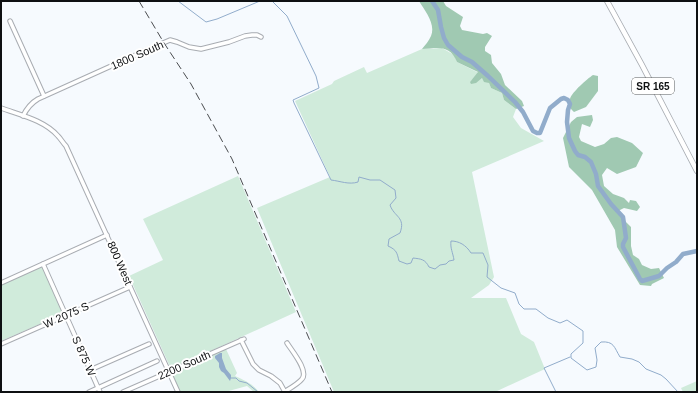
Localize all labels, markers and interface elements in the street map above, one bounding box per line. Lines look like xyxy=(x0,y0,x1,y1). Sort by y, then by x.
street label: 1800 South xyxy=(109,38,165,72)
road number: SR 165 xyxy=(632,78,674,94)
street label: 800 West xyxy=(105,239,135,287)
street label: W 2075 S xyxy=(41,300,91,330)
street label: S 875 W xyxy=(70,334,98,378)
street label: 2200 South xyxy=(156,348,212,382)

